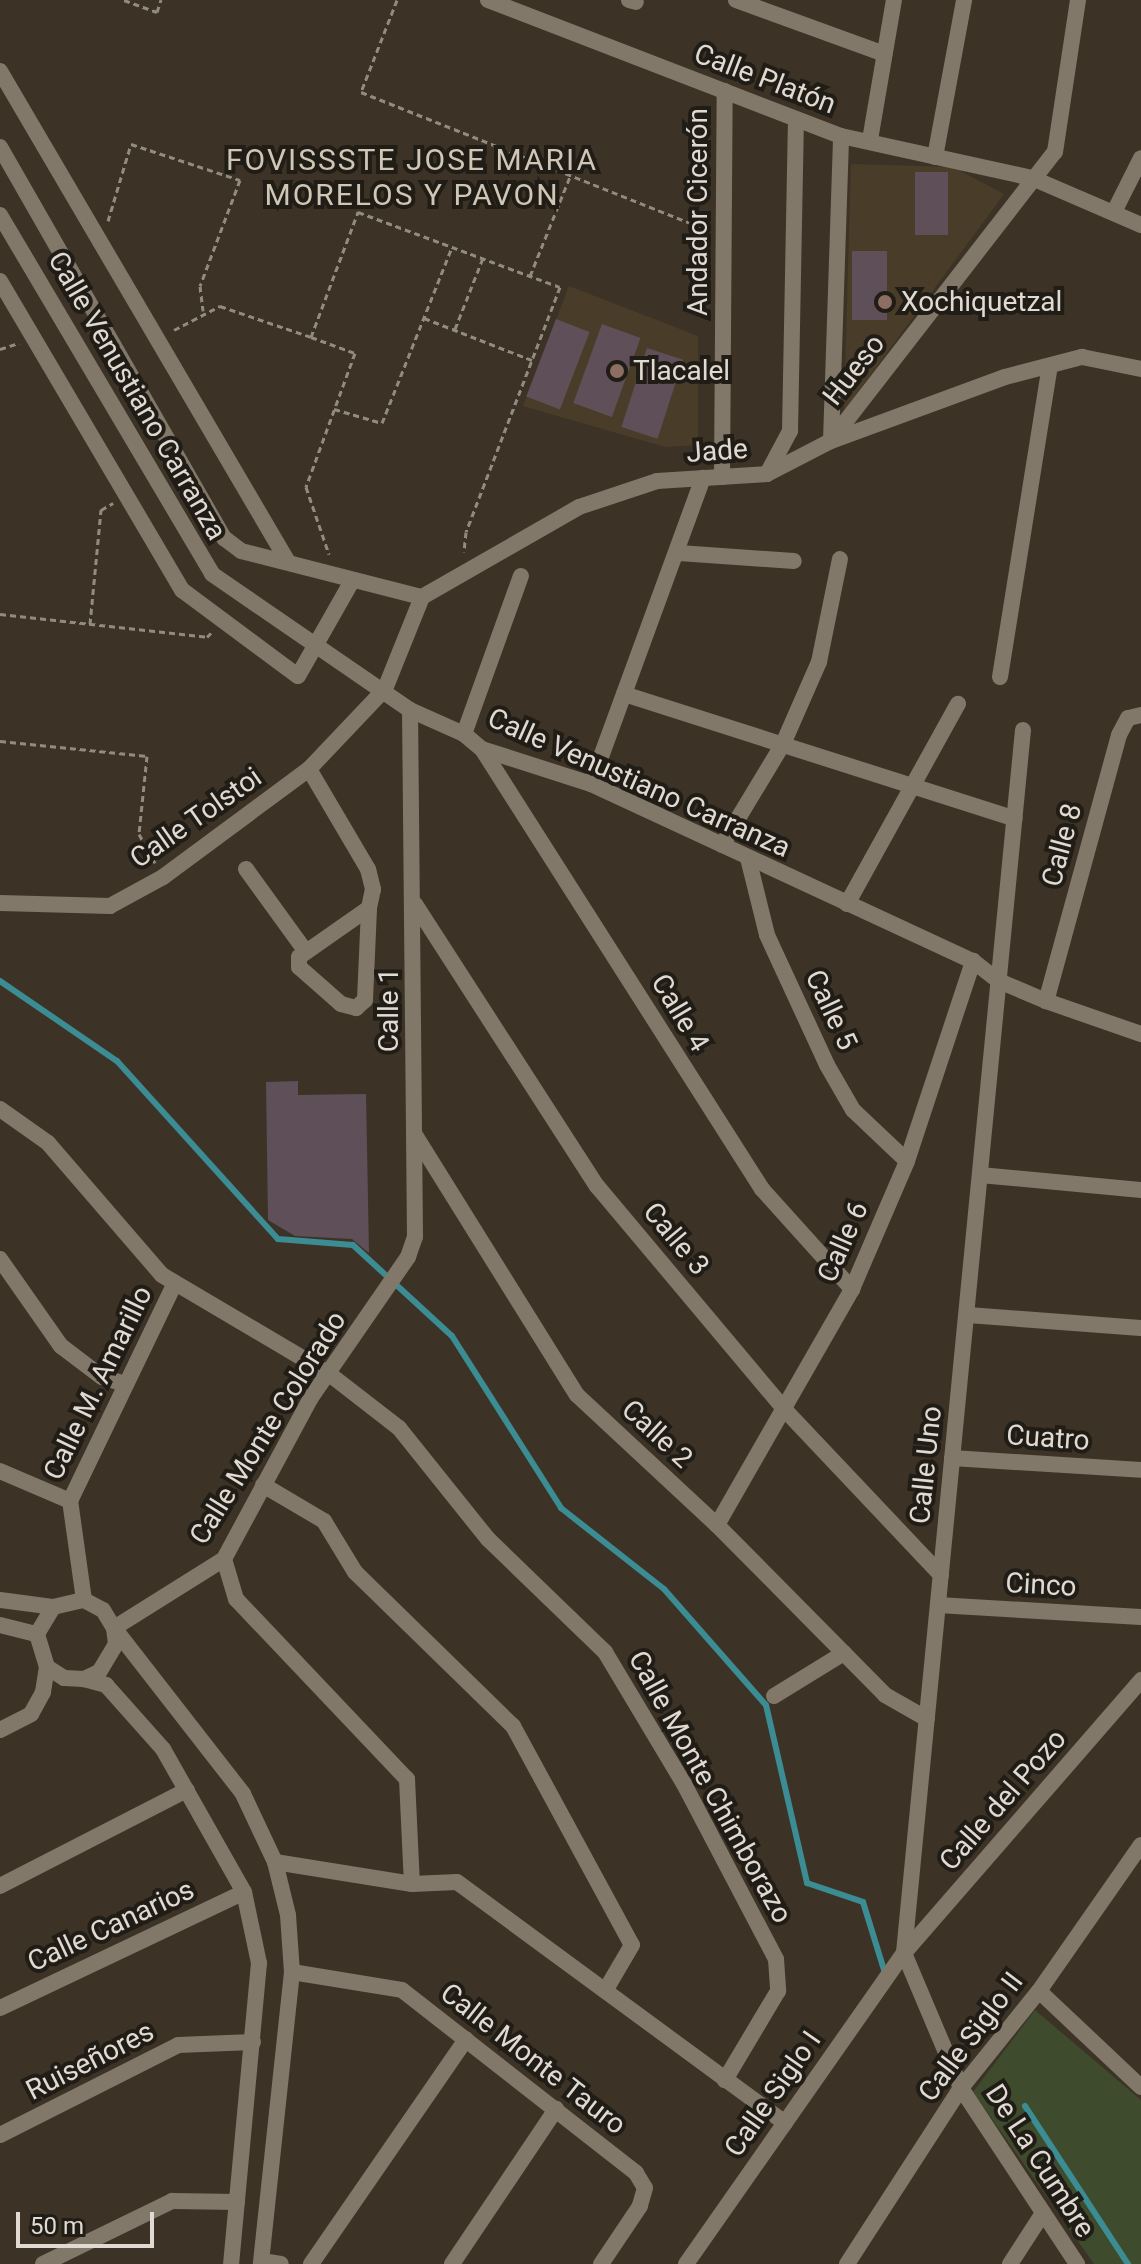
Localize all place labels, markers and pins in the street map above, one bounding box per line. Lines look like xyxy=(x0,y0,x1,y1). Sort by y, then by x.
place label: Xochiquetzal xyxy=(901,285,1062,319)
marker: Xochiquetzal xyxy=(876,293,894,311)
place label: Tlacalel xyxy=(633,354,730,388)
marker: Tlacalel xyxy=(608,362,626,380)

